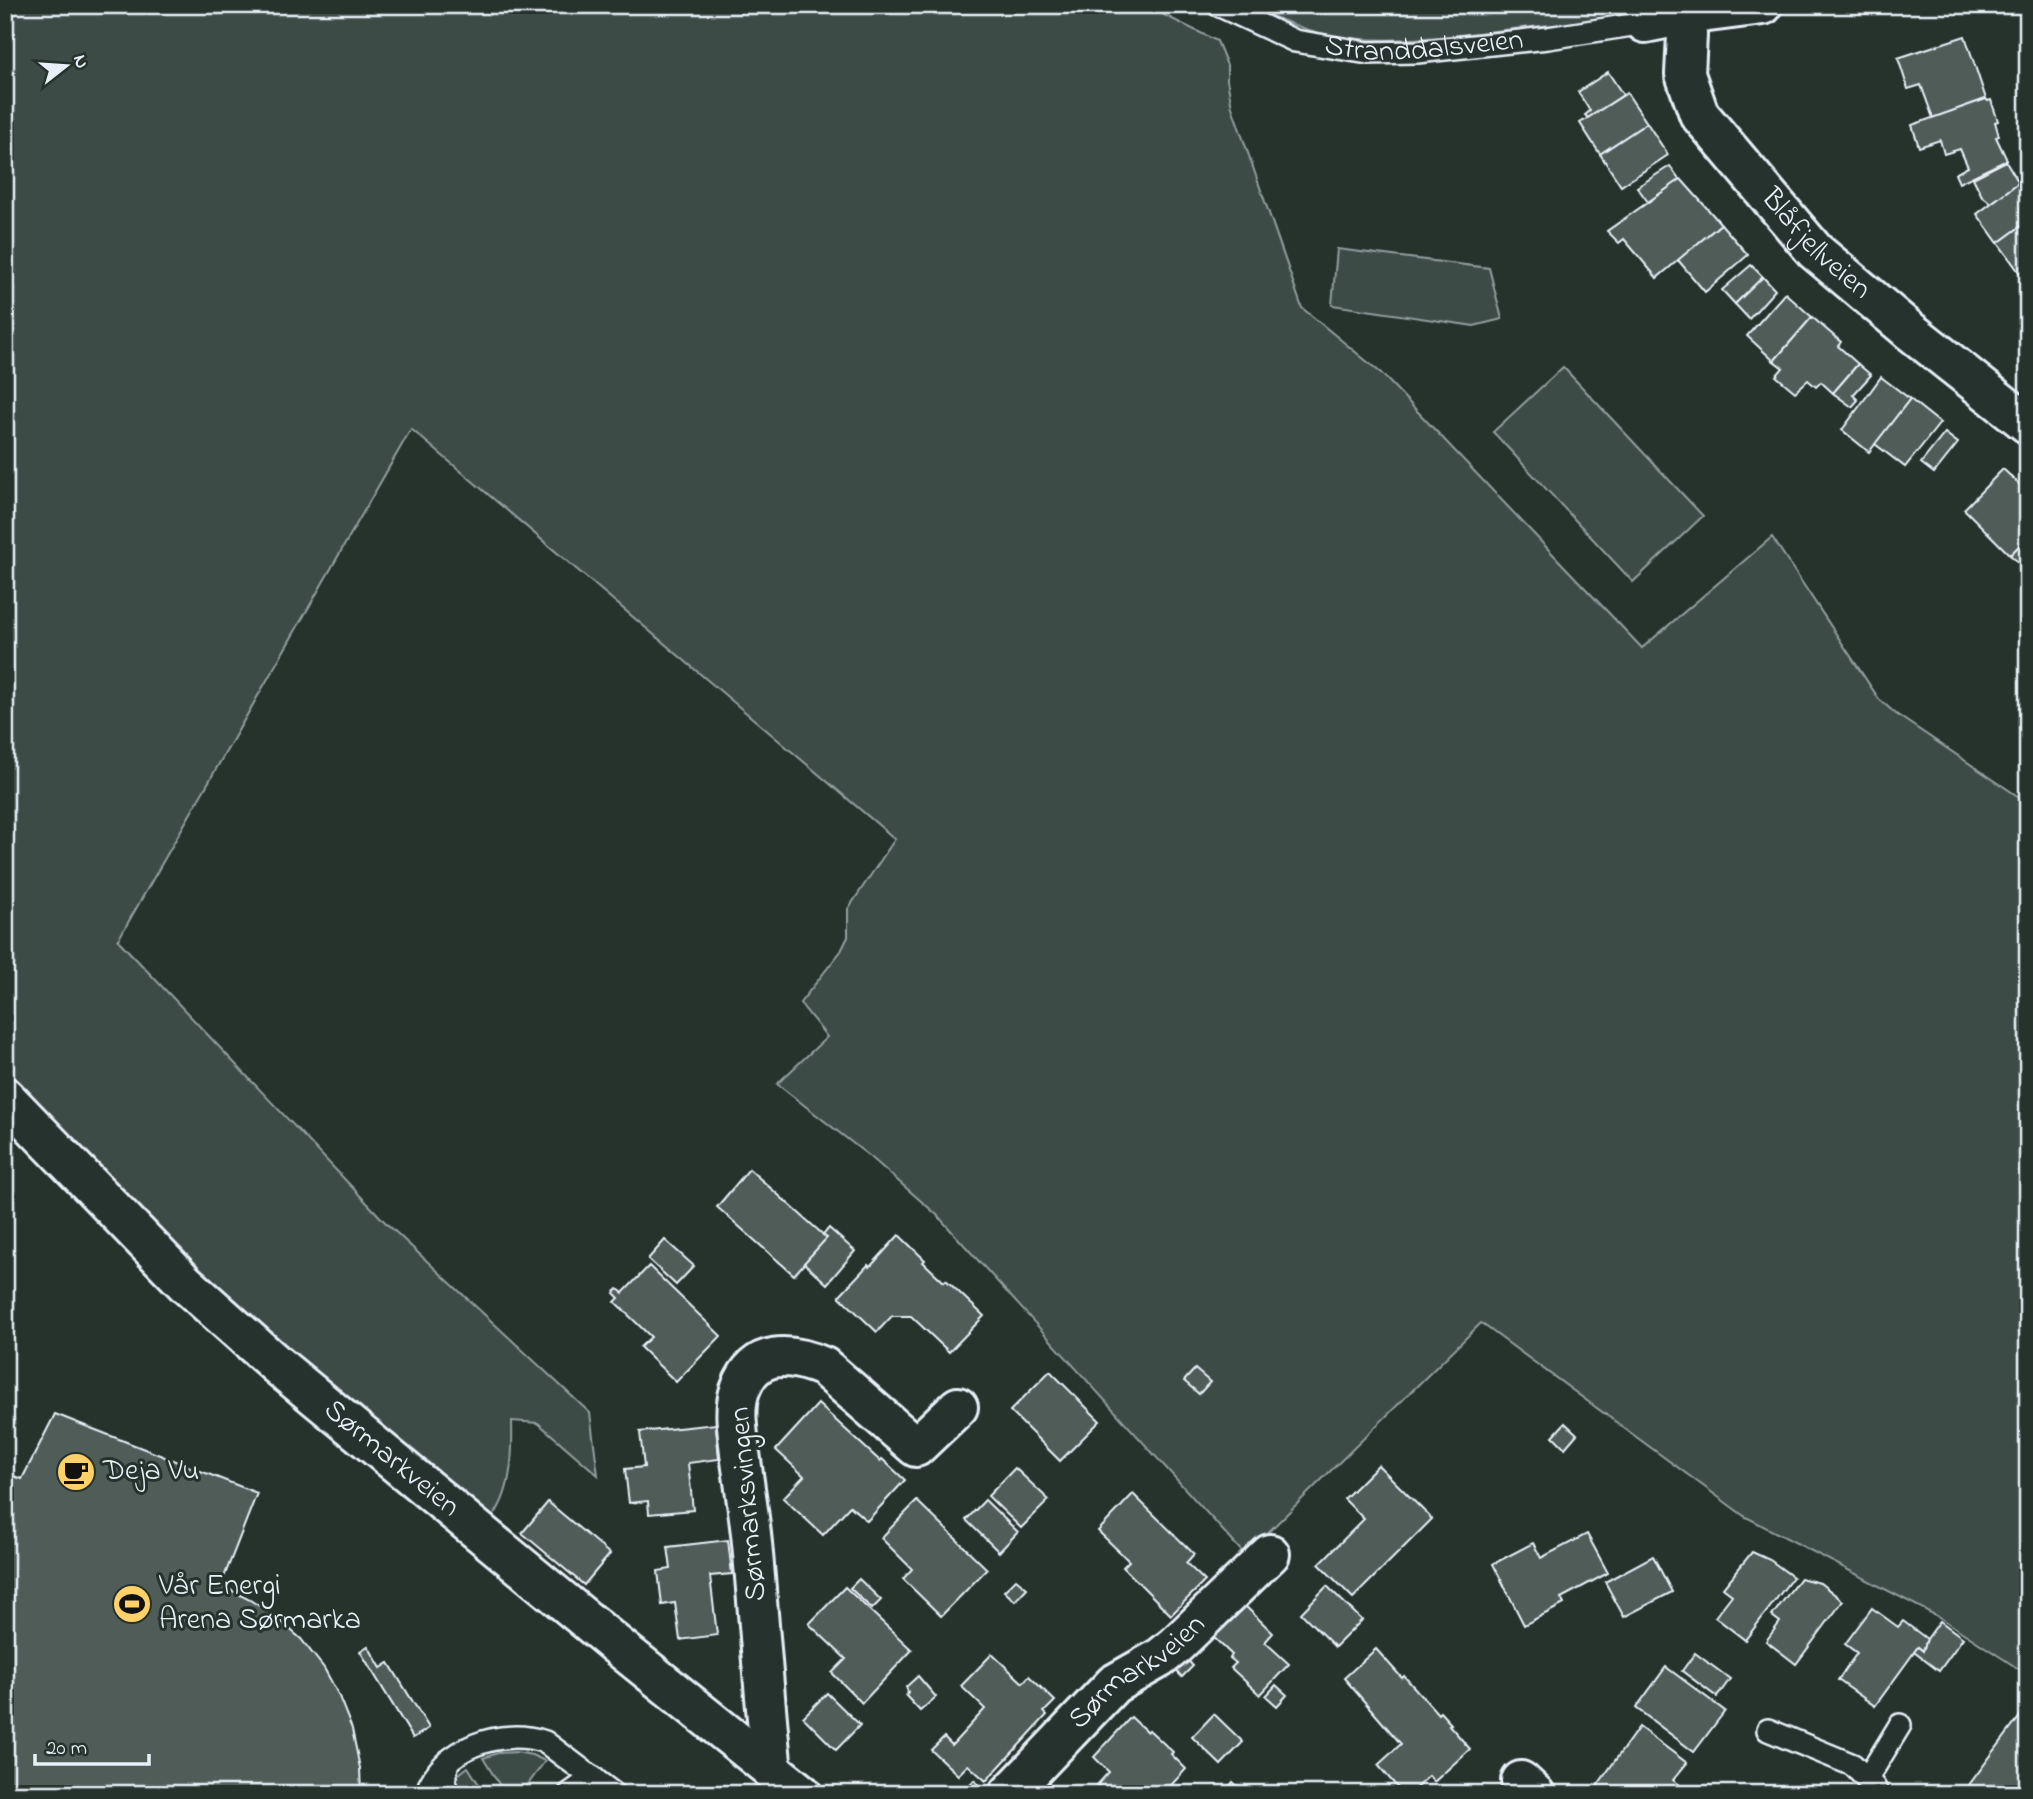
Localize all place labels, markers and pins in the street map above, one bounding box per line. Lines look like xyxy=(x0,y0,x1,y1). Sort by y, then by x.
place label: Deja Vu xyxy=(102,1450,199,1494)
cafe icon: Deja Vu xyxy=(55,1451,97,1493)
place label: Vår Energi Arena Sørmarka xyxy=(158,1565,361,1643)
sports icon: Vår Energi Arena Sørmarka xyxy=(111,1583,153,1625)

